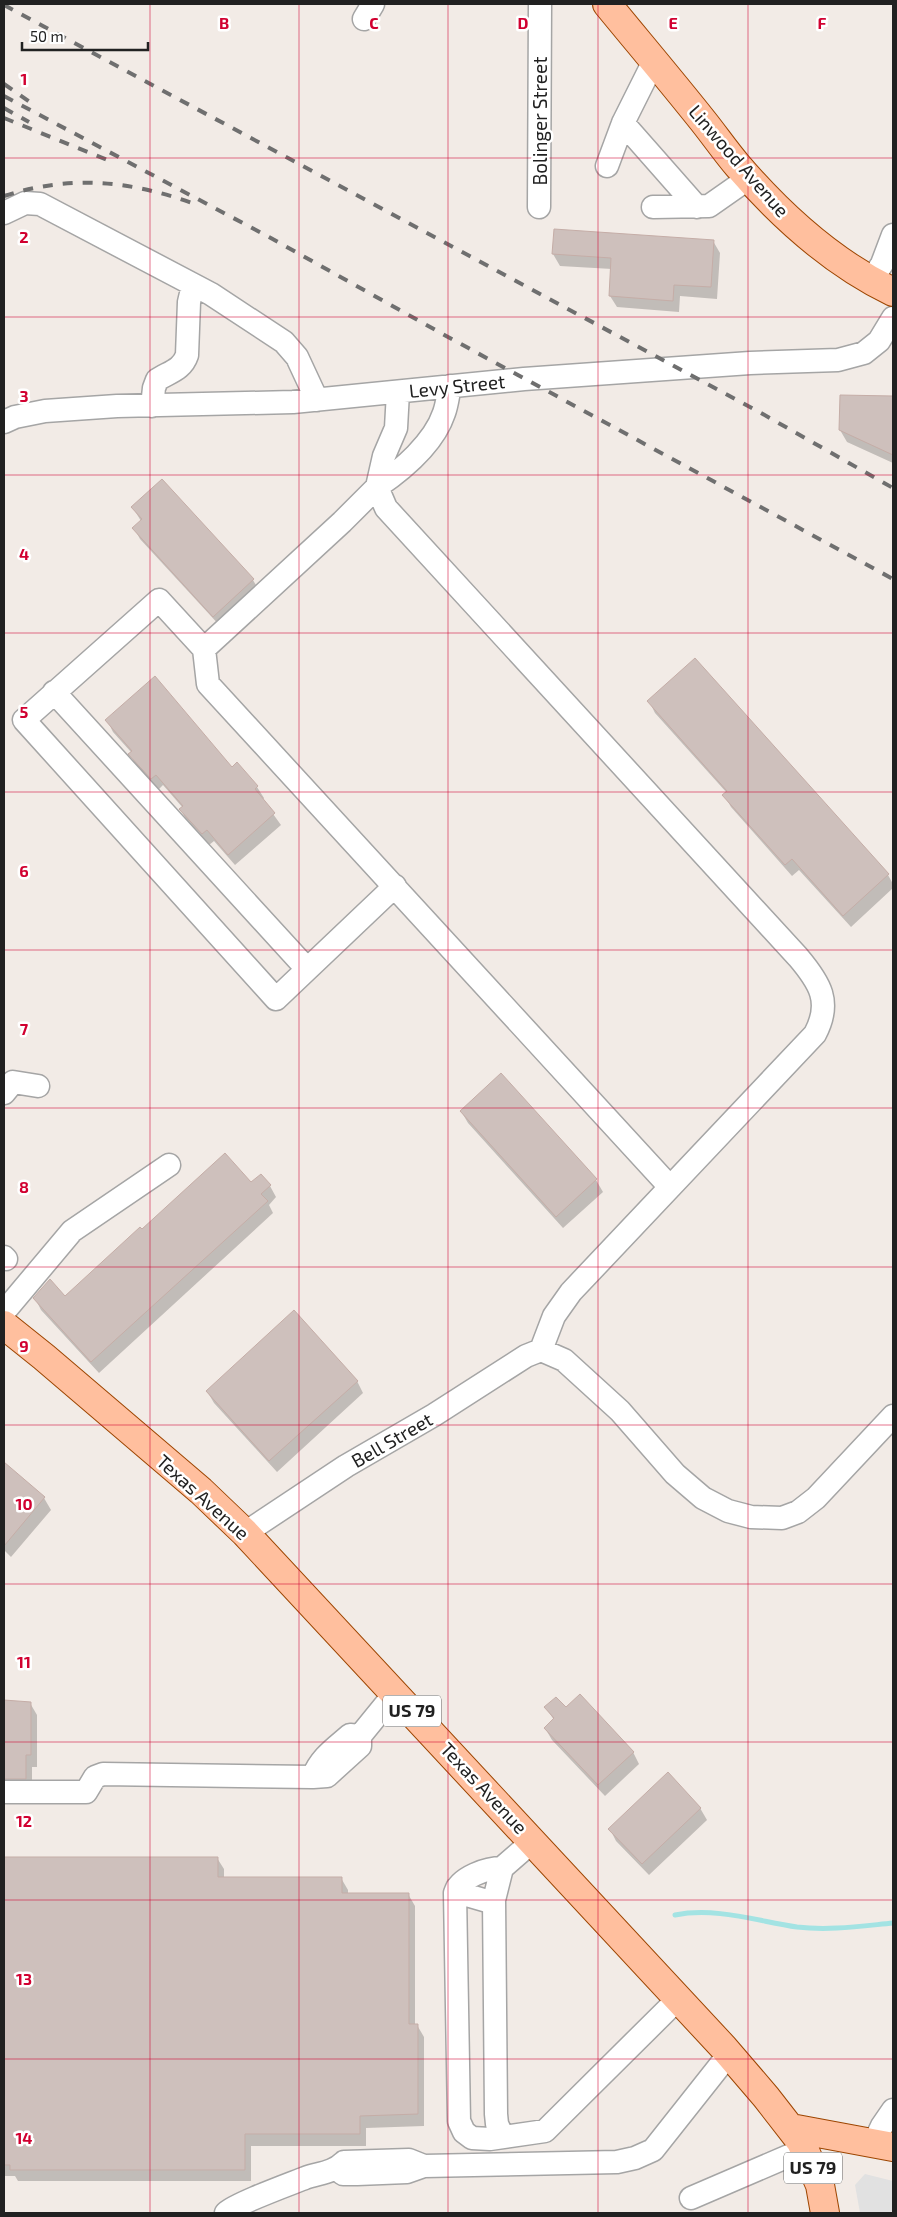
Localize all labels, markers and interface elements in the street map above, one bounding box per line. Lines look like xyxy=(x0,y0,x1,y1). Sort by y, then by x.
text: B xyxy=(219,13,229,32)
text: C xyxy=(369,13,379,32)
text: D xyxy=(518,13,529,32)
text: E xyxy=(668,13,678,32)
text: F xyxy=(818,13,827,32)
scale bar xyxy=(22,20,149,52)
text: 50 m xyxy=(30,27,64,45)
street label: Bolinger Street xyxy=(528,57,551,185)
text: 1 xyxy=(21,69,27,88)
street label: Linwood Avenue xyxy=(684,100,794,221)
text: 2 xyxy=(19,227,29,246)
street label: Levy Street xyxy=(408,369,506,402)
text: 3 xyxy=(19,386,29,405)
text: 4 xyxy=(19,544,29,563)
text: 5 xyxy=(20,702,29,721)
text: 6 xyxy=(19,861,29,880)
text: 7 xyxy=(20,1019,29,1038)
text: 8 xyxy=(19,1177,29,1196)
text: 9 xyxy=(19,1336,29,1355)
street label: Bell Street xyxy=(347,1407,436,1472)
street label: Texas Avenue xyxy=(152,1449,254,1544)
text: 10 xyxy=(15,1494,33,1513)
text: 11 xyxy=(17,1652,31,1671)
road number: US 79 xyxy=(383,1695,441,1726)
street label: Texas Avenue xyxy=(436,1737,533,1838)
text: 12 xyxy=(16,1811,32,1830)
text: 13 xyxy=(16,1969,32,1988)
text: 14 xyxy=(15,2128,33,2147)
road number: US 79 xyxy=(784,2152,842,2184)

